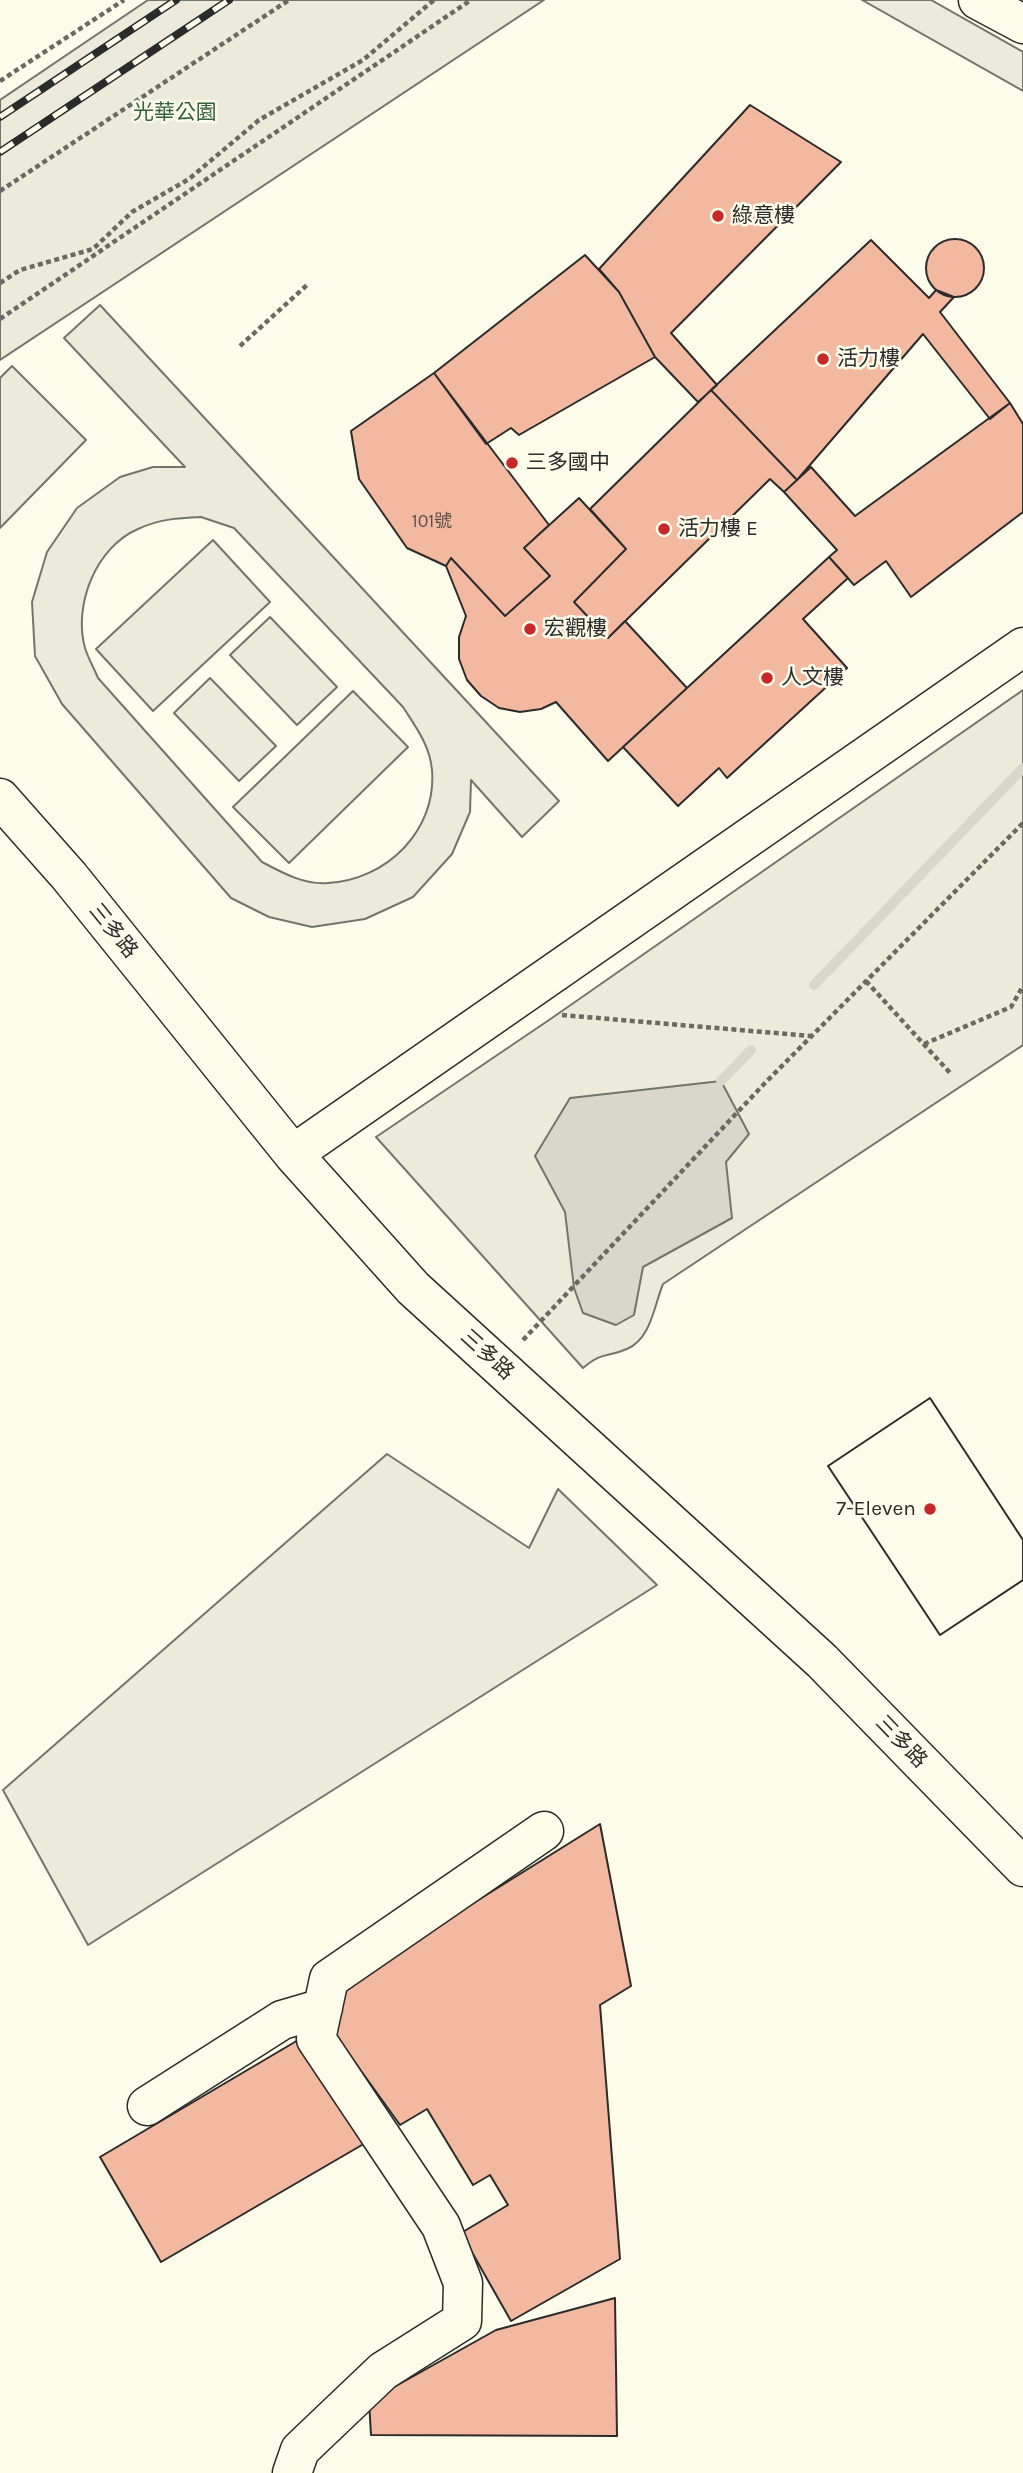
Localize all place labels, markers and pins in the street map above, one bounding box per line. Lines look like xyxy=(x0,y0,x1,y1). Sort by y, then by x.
place label: 綠意樓 xyxy=(732,203,795,229)
marker: 綠意樓 xyxy=(710,208,726,224)
place label: 活力樓 xyxy=(837,346,900,372)
marker: 活力樓 xyxy=(815,351,831,367)
place label: 三多國中 xyxy=(526,450,610,476)
marker: 三多國中 xyxy=(504,455,520,471)
place label: 活力樓 E xyxy=(678,516,758,542)
marker: 活力樓 E xyxy=(656,521,672,537)
place label: 宏觀樓 xyxy=(544,616,607,642)
marker: 宏觀樓 xyxy=(522,621,538,637)
place label: 人文樓 xyxy=(781,665,844,691)
marker: 人文樓 xyxy=(759,670,775,686)
place label: 7-Eleven xyxy=(836,1496,916,1522)
marker: 7-Eleven xyxy=(922,1501,938,1517)

